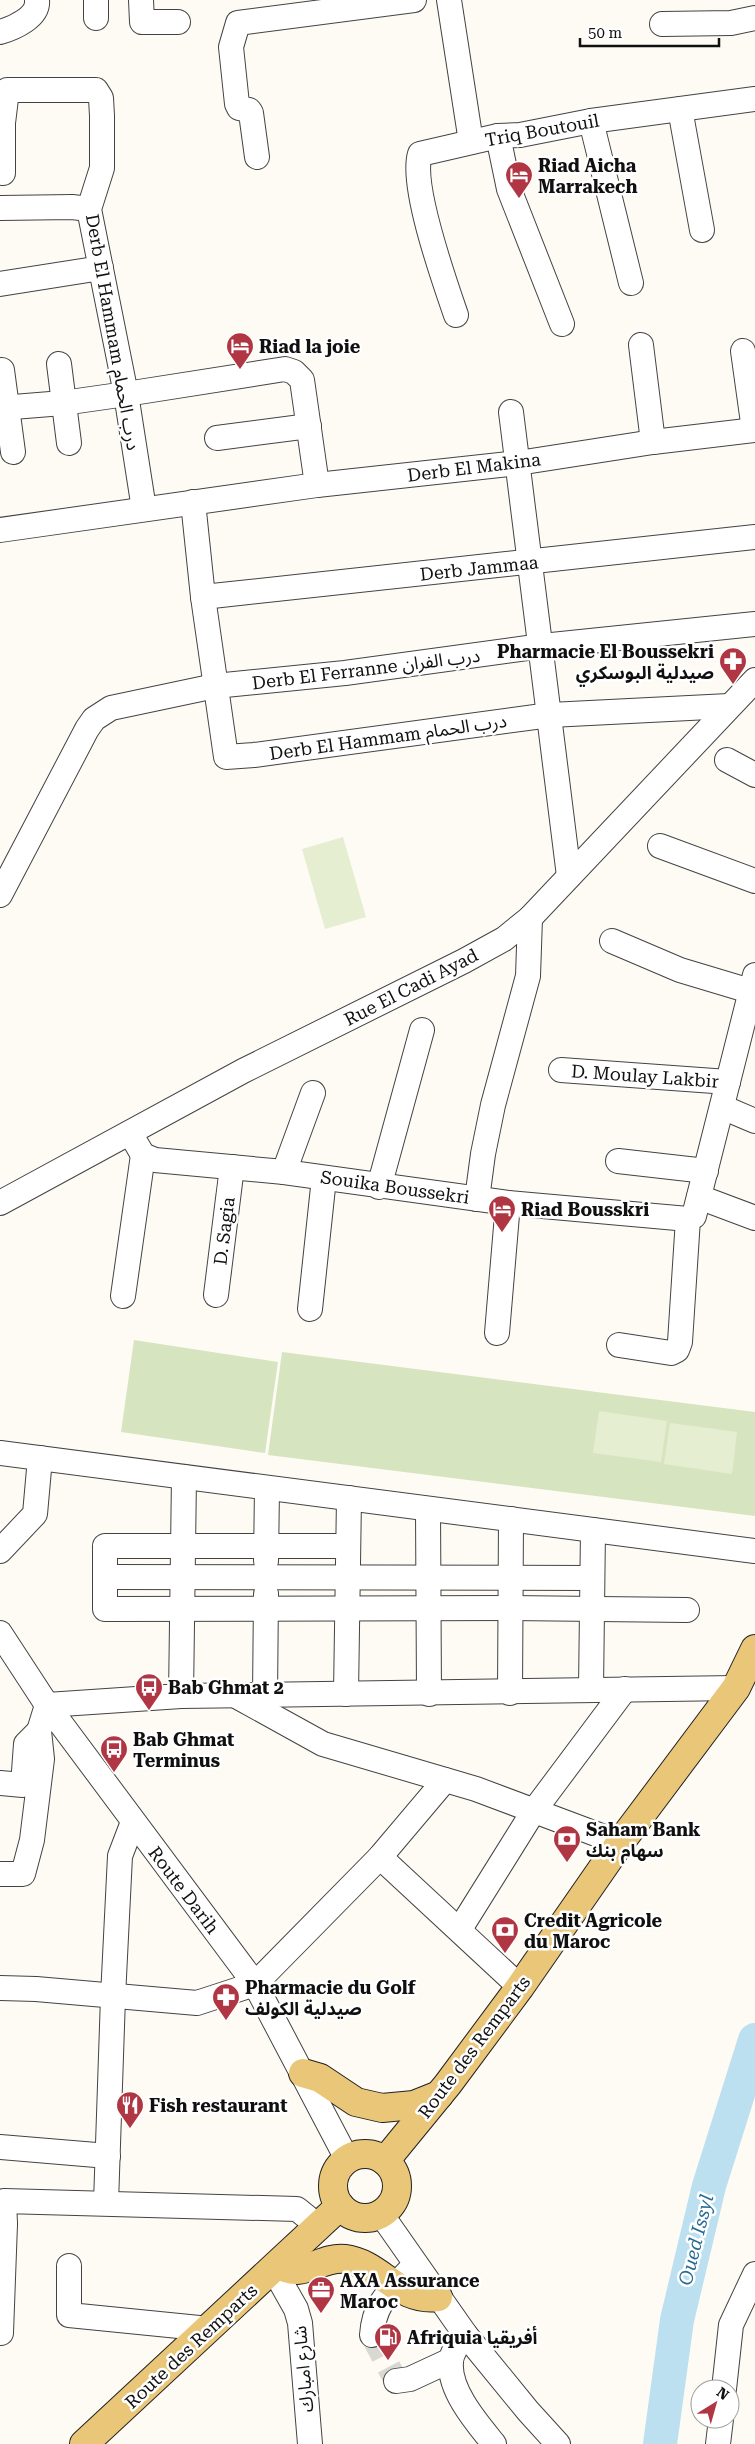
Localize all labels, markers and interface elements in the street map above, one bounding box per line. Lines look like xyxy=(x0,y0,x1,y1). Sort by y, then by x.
scale bar xyxy=(580,15,719,47)
text: 50 m xyxy=(588,24,623,42)
street label: Triq Boutouil xyxy=(483,110,601,150)
place label: Riad Aicha Marrakech xyxy=(538,155,637,197)
hotel icon: Riad Aicha Marrakech xyxy=(504,160,534,199)
street label: Derb El Hammam درب الحمام xyxy=(78,212,144,453)
hotel icon: Riad la joie xyxy=(225,331,255,370)
place label: Riad la joie xyxy=(259,336,361,357)
street label: Derb El Makina xyxy=(406,448,542,486)
street label: Derb Jammaa xyxy=(419,551,540,585)
place label: Pharmacie El Boussekri صيدلية البوسكري xyxy=(497,641,714,687)
street label: Derb El Ferranne درب الفران xyxy=(251,645,481,694)
pharmacy icon: Pharmacie El Boussekri صيدلية البوسكري xyxy=(718,646,748,685)
street label: Derb El Hammam درب الحمام xyxy=(268,710,509,768)
street label: Rue El Cadi Ayad xyxy=(341,944,482,1030)
street label: D. Moulay Lakbir xyxy=(570,1060,720,1092)
street label: Souika Boussekri xyxy=(319,1166,471,1208)
hotel icon: Riad Bousskri xyxy=(487,1194,517,1233)
street label: D. Sagia xyxy=(209,1195,239,1266)
place label: Riad Bousskri xyxy=(521,1199,649,1220)
bus stop icon: Bab Ghmat 2 xyxy=(134,1672,164,1711)
place label: Bab Ghmat 2 xyxy=(168,1677,284,1698)
place label: Bab Ghmat Terminus xyxy=(133,1729,234,1771)
bus stop icon: Bab Ghmat Terminus xyxy=(99,1734,129,1773)
place label: Saham Bank سهام بنك xyxy=(586,1819,701,1864)
bank icon: Saham Bank سهام بنك xyxy=(552,1824,582,1863)
street label: Route Darih xyxy=(144,1842,224,1938)
place label: Credit Agricole du Maroc xyxy=(524,1910,663,1952)
bank icon: Credit Agricole du Maroc xyxy=(490,1915,520,1954)
street label: Route des Remparts xyxy=(414,1972,534,2122)
place label: Pharmacie du Golf صيدلية الكولف xyxy=(245,1977,417,2019)
pharmacy icon: Pharmacie du Golf صيدلية الكولف xyxy=(211,1982,241,2021)
restaurant icon: Fish restaurant xyxy=(115,2090,145,2129)
place label: Fish restaurant xyxy=(149,2095,288,2116)
water label: Oued Issyl xyxy=(674,2192,718,2288)
place label: AXA Assurance Maroc xyxy=(340,2270,480,2312)
office icon: AXA Assurance Maroc xyxy=(306,2275,336,2314)
street label: Route des Remparts xyxy=(121,2279,261,2413)
fuel station icon: Afriquia أفريقيا xyxy=(373,2322,403,2361)
street label: شارع امبارك xyxy=(289,2324,321,2413)
place label: Afriquia أفريقيا xyxy=(407,2325,537,2349)
north arrow xyxy=(690,2379,740,2429)
text: N xyxy=(714,2384,732,2403)

